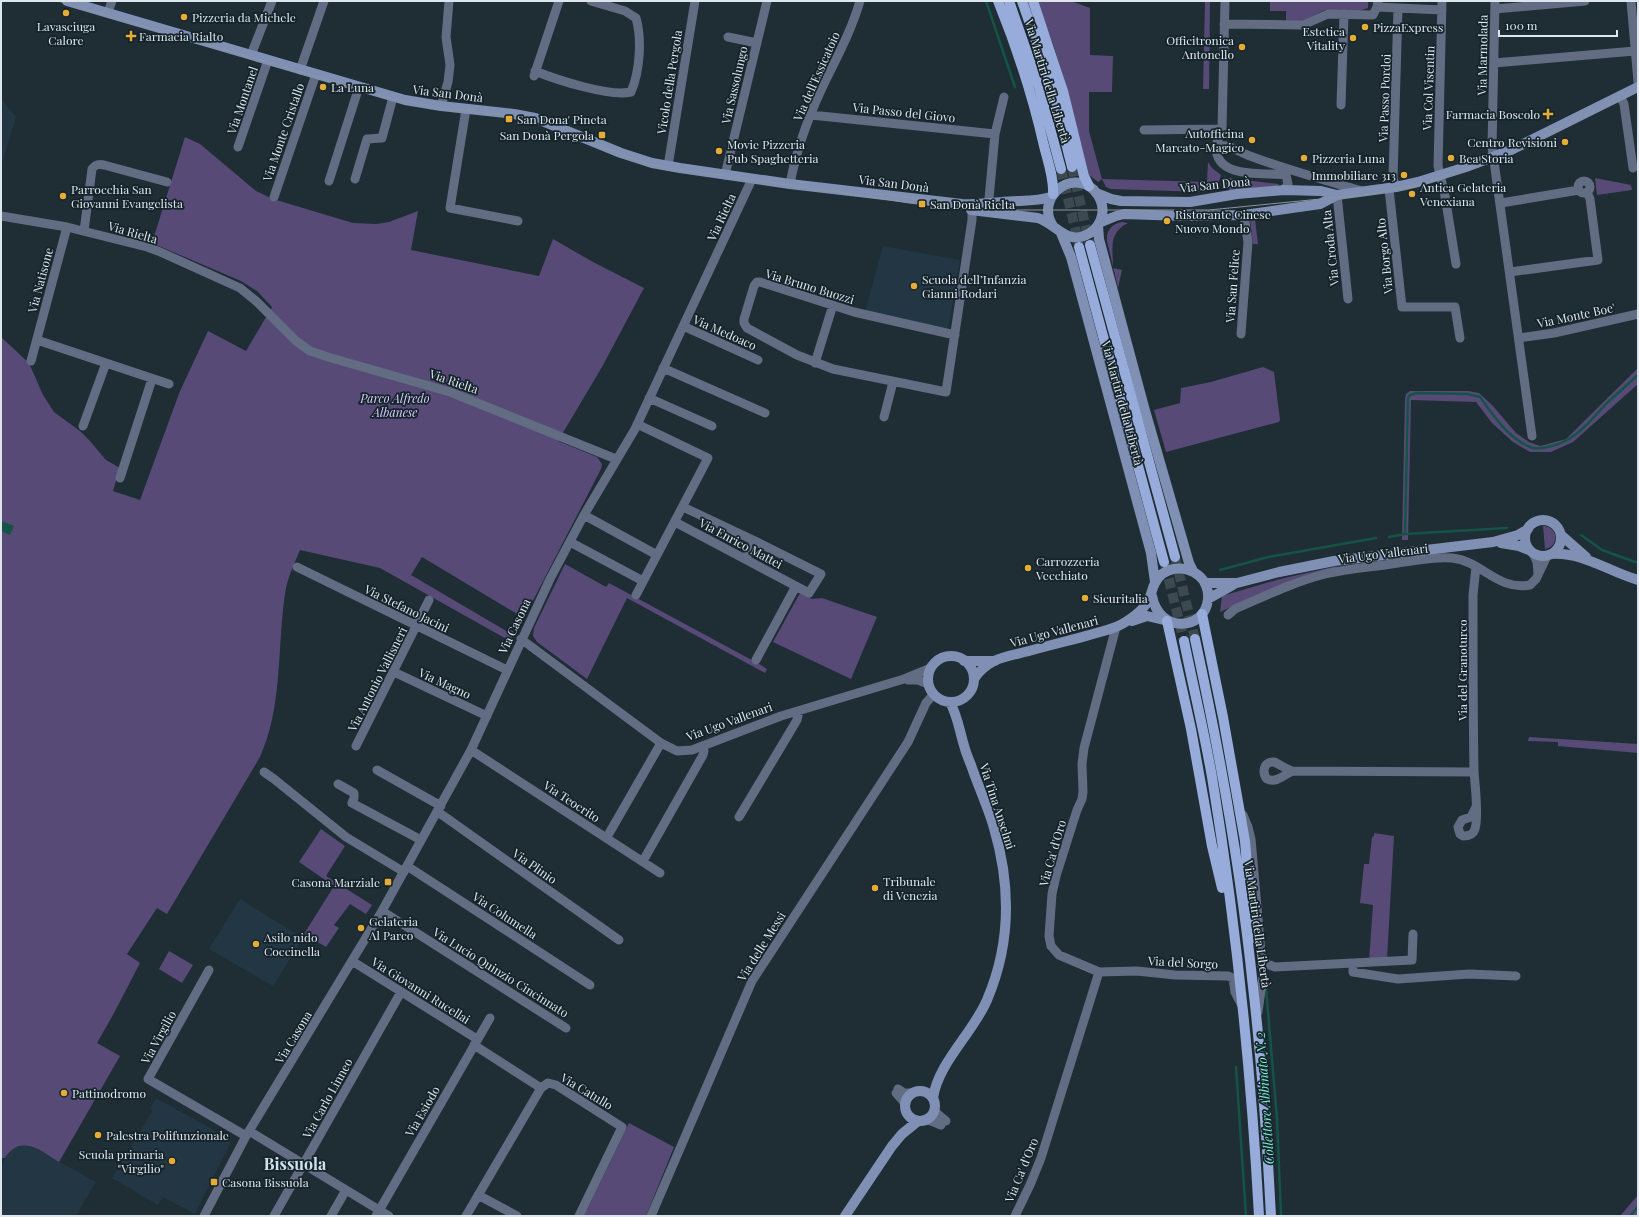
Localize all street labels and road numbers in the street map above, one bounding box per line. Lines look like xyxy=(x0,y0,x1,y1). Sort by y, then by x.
street label: Via Marmolada xyxy=(1473,14,1491,97)
street label: Via Martiri della Libertà xyxy=(1021,16,1074,145)
street label: Vicolo della Pergola xyxy=(653,29,685,136)
street label: Via dell'Essicatoio xyxy=(789,29,843,124)
street label: Via Sassolungo xyxy=(717,44,751,126)
street label: Via Col Visentin xyxy=(1418,45,1437,132)
street label: Via Passo Pordoi xyxy=(1374,53,1394,143)
street label: Via Montanel xyxy=(223,64,261,137)
street label: Via Monte Cristallo xyxy=(258,80,307,184)
street label: Via San Donà xyxy=(411,81,484,105)
street label: Via Passo del Giovo xyxy=(851,99,956,125)
street label: Via San Donà xyxy=(857,171,930,195)
street label: Via San Donà xyxy=(1178,172,1251,196)
street label: Via Rielta xyxy=(703,191,739,244)
street label: Via Croda Alta xyxy=(1318,209,1342,288)
street label: Via Rielta xyxy=(106,217,160,247)
street label: Via Borgo Alto xyxy=(1372,217,1396,296)
street label: Via Natisone xyxy=(23,246,56,315)
street label: Via San Felice xyxy=(1221,249,1243,324)
street label: Via Bruno Buozzi xyxy=(763,265,857,307)
street label: Via Monte Boe' xyxy=(1535,299,1616,331)
street label: Via Medoaco xyxy=(690,310,760,353)
street label: Via Martiri della Libertà xyxy=(1098,338,1147,467)
street label: Via Rielta xyxy=(427,365,481,397)
street label: Via Enrico Mattei xyxy=(696,514,786,572)
street label: Via Ugo Vallenari xyxy=(1336,539,1429,567)
street label: Via Stefano Jacini xyxy=(361,580,453,636)
street label: Via Casona xyxy=(494,596,534,657)
street label: Via Ugo Vallenari xyxy=(1007,611,1100,651)
street label: Via del Granoturco xyxy=(1454,619,1470,722)
street label: Via Antonio Vallisneri xyxy=(343,624,410,735)
street label: Via Magno xyxy=(415,663,474,702)
street label: Via Ugo Vallenari xyxy=(683,698,775,744)
street label: Via Tina Anselmi xyxy=(976,760,1020,852)
street label: Via Teocrito xyxy=(540,776,604,825)
street label: Via Ca' d'Oro xyxy=(1035,818,1069,889)
street label: Via Plinio xyxy=(509,844,561,887)
street label: Via Martiri della Libertà xyxy=(1241,858,1275,989)
street label: Via Columella xyxy=(469,888,541,942)
street label: Via delle Messi xyxy=(733,908,789,985)
street label: Via Lucio Quinzio Cincinnato xyxy=(429,923,572,1021)
street label: Via del Sorgo xyxy=(1147,952,1219,972)
street label: Via Giovanni Rucellai xyxy=(368,953,474,1027)
street label: Via Virgilio xyxy=(136,1007,179,1067)
street label: Via Casona xyxy=(270,1008,315,1067)
street label: Via Carlo Linneo xyxy=(298,1055,356,1142)
street label: Via Catullo xyxy=(557,1069,616,1113)
street label: Via Esiodo xyxy=(401,1082,443,1140)
street label: Via Ca' d'Oro xyxy=(1000,1135,1041,1206)

